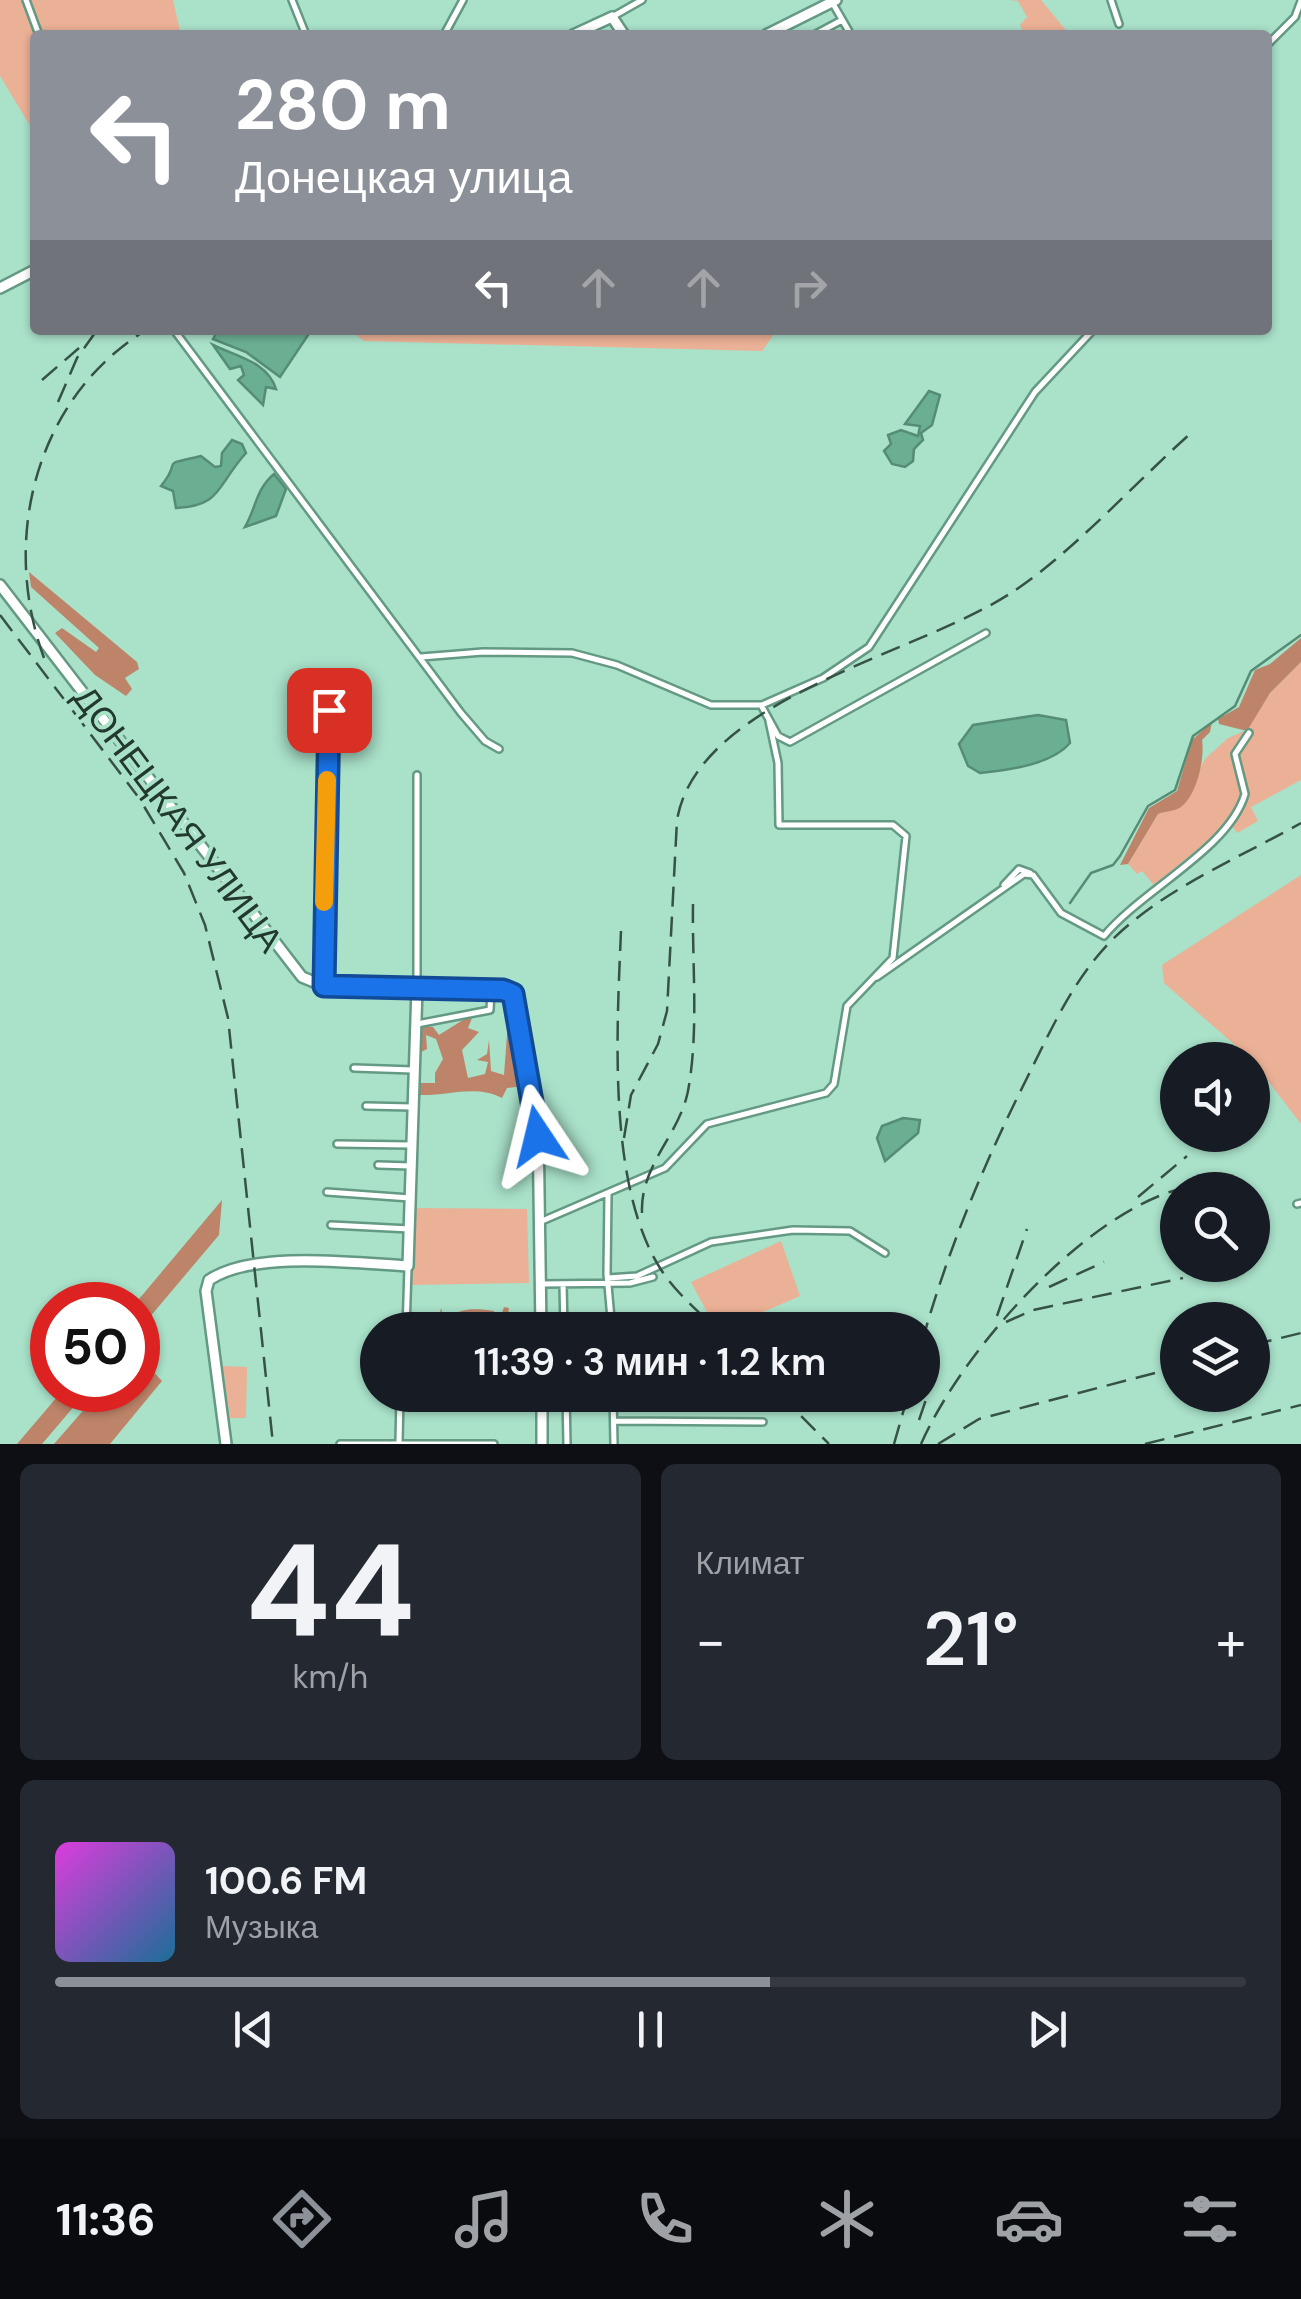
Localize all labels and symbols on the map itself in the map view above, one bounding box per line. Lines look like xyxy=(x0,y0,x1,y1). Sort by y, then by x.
pin xyxy=(287,668,372,753)
street label: ДОНЕЦКАЯ УЛИЦА xyxy=(63,676,294,962)
position arrow xyxy=(486,1084,590,1188)
speed limit sign: 50 xyxy=(30,1282,160,1412)

